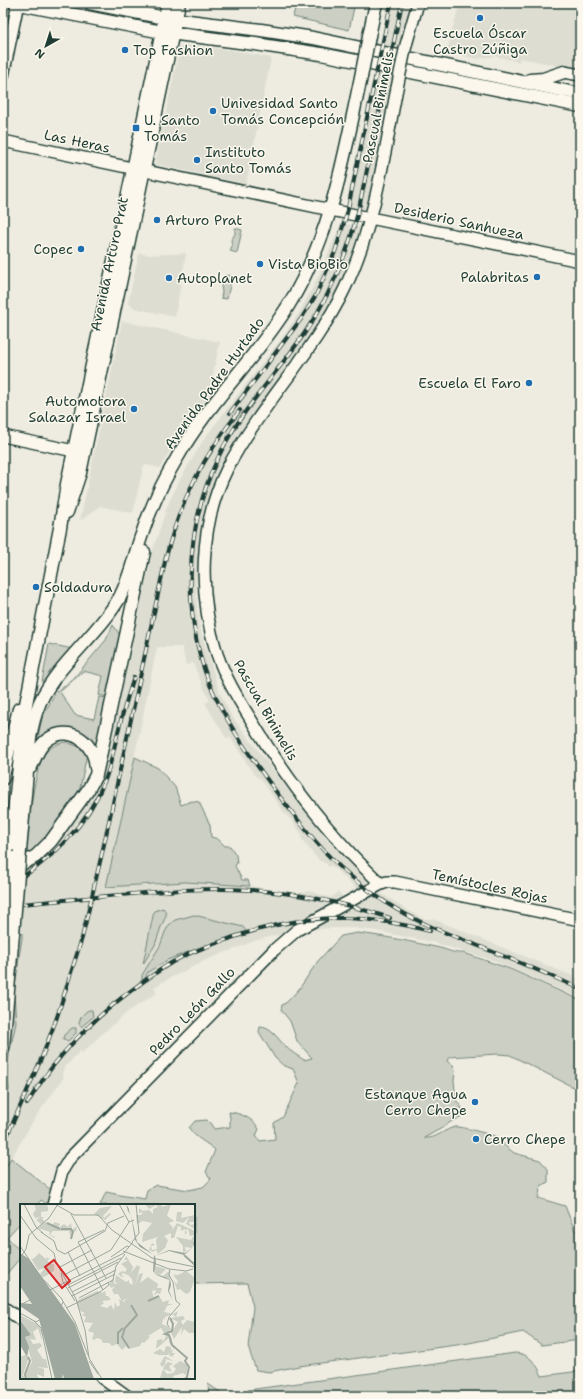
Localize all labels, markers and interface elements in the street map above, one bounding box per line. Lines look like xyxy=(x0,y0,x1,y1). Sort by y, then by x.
marker: Escuela Óscar Castro Zúñiga xyxy=(475,13,485,23)
place label: Escuela Óscar Castro Zúñiga xyxy=(433,24,527,58)
north arrow xyxy=(26,26,66,66)
place label: Top Fashion xyxy=(133,41,213,59)
text: N xyxy=(32,45,48,62)
marker: Top Fashion xyxy=(120,45,130,55)
street label: Pascual Binimelis xyxy=(358,49,398,165)
place label: Univesidad Santo Tomás Concepción xyxy=(221,94,344,128)
marker: Univesidad Santo Tomás Concepción xyxy=(208,106,218,116)
place label: U. Santo Tomás xyxy=(144,111,200,145)
marker: U. Santo Tomás xyxy=(131,123,141,133)
street label: Las Heras xyxy=(42,125,112,157)
place label: Instituto Santo Tomás xyxy=(205,143,292,177)
marker: Instituto Santo Tomás xyxy=(192,155,202,165)
street label: Avenida Arturo Prat xyxy=(86,195,132,333)
street label: Desiderio Sanhueza xyxy=(392,198,526,244)
place label: Arturo Prat xyxy=(165,211,242,229)
marker: Arturo Prat xyxy=(152,215,162,225)
place label: Copec xyxy=(34,240,73,258)
marker: Copec xyxy=(76,244,86,254)
place label: Vista BioBio xyxy=(268,255,348,273)
marker: Vista BioBio xyxy=(255,259,265,269)
place label: Palabritas xyxy=(461,268,529,286)
place label: Autoplanet xyxy=(177,269,252,287)
marker: Palabritas xyxy=(532,272,542,282)
marker: Autoplanet xyxy=(164,273,174,283)
street label: Avenida Padre Hurtado xyxy=(160,314,268,452)
place label: Escuela El Faro xyxy=(418,374,521,392)
marker: Escuela El Faro xyxy=(524,378,534,388)
place label: Automotora Salazar Israel xyxy=(29,392,127,426)
marker: Automotora Salazar Israel xyxy=(129,404,139,414)
place label: Soldadura xyxy=(44,578,113,596)
marker: Soldadura xyxy=(31,582,41,592)
street label: Pascual Binimelis xyxy=(230,656,302,764)
street label: Temístocles Rojas xyxy=(430,865,550,907)
street label: Pedro León Gallo xyxy=(145,963,239,1059)
place label: Estanque Agua Cerro Chepe xyxy=(365,1085,467,1119)
marker: Estanque Agua Cerro Chepe xyxy=(470,1097,480,1107)
place label: Cerro Chepe xyxy=(484,1130,566,1148)
marker: Cerro Chepe xyxy=(471,1134,481,1144)
inset map xyxy=(20,1204,195,1379)

